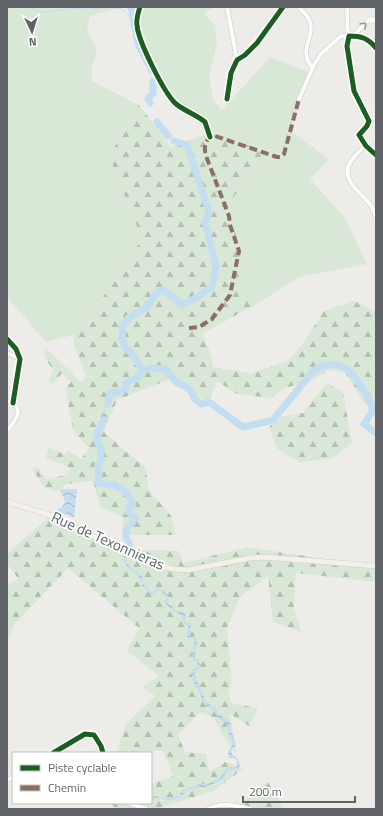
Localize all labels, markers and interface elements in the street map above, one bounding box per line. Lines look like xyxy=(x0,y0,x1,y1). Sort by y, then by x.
north arrow xyxy=(12,12,52,52)
one-way arrow xyxy=(359,22,367,30)
text: N xyxy=(28,34,37,50)
street label: Rue de Texonnieras xyxy=(48,505,169,576)
legend xyxy=(12,752,152,804)
text: Piste cyclable xyxy=(48,758,116,777)
text: Chemin xyxy=(48,778,86,797)
scale bar xyxy=(243,778,355,804)
text: 200 m xyxy=(249,782,282,801)

